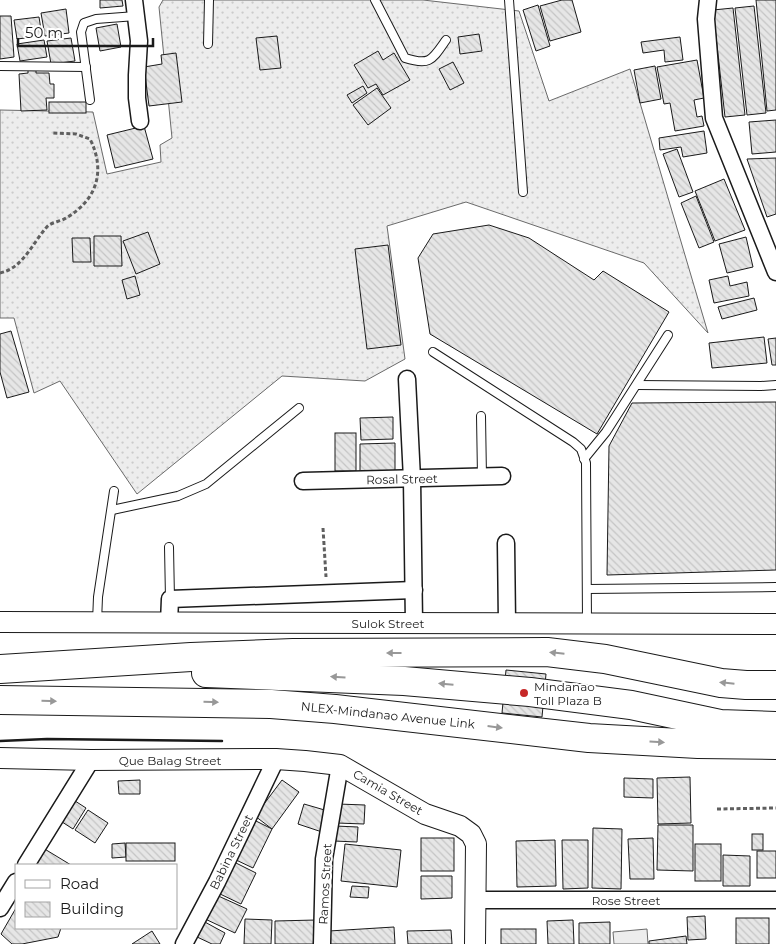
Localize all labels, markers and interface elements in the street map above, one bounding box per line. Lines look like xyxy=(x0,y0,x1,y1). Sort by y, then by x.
scale bar xyxy=(18,15,152,47)
text: 50 m xyxy=(25,23,63,42)
street label: Rosal Street xyxy=(366,471,438,487)
street label: Sulok Street xyxy=(352,616,425,631)
one-way arrow xyxy=(386,649,402,657)
one-way arrow xyxy=(548,649,564,657)
one-way arrow xyxy=(330,673,346,681)
place label: Mindanao Toll Plaza B xyxy=(534,679,602,708)
one-way arrow xyxy=(719,679,735,687)
one-way arrow xyxy=(438,680,454,688)
marker: Mindanao Toll Plaza B xyxy=(518,687,530,699)
one-way arrow xyxy=(41,697,57,705)
street label: NLEX-Mindanao Avenue Link xyxy=(300,698,477,732)
one-way arrow xyxy=(203,699,219,707)
one-way arrow xyxy=(487,723,503,731)
one-way arrow xyxy=(649,738,665,746)
street label: Que Balag Street xyxy=(119,753,221,768)
street label: Camia Street xyxy=(350,766,426,818)
street label: Babina Street xyxy=(206,812,256,892)
street label: Ramos Street xyxy=(315,843,335,925)
legend xyxy=(15,864,178,929)
text: Road xyxy=(60,874,99,893)
street label: Rose Street xyxy=(592,893,660,908)
text: Building xyxy=(60,899,124,918)

